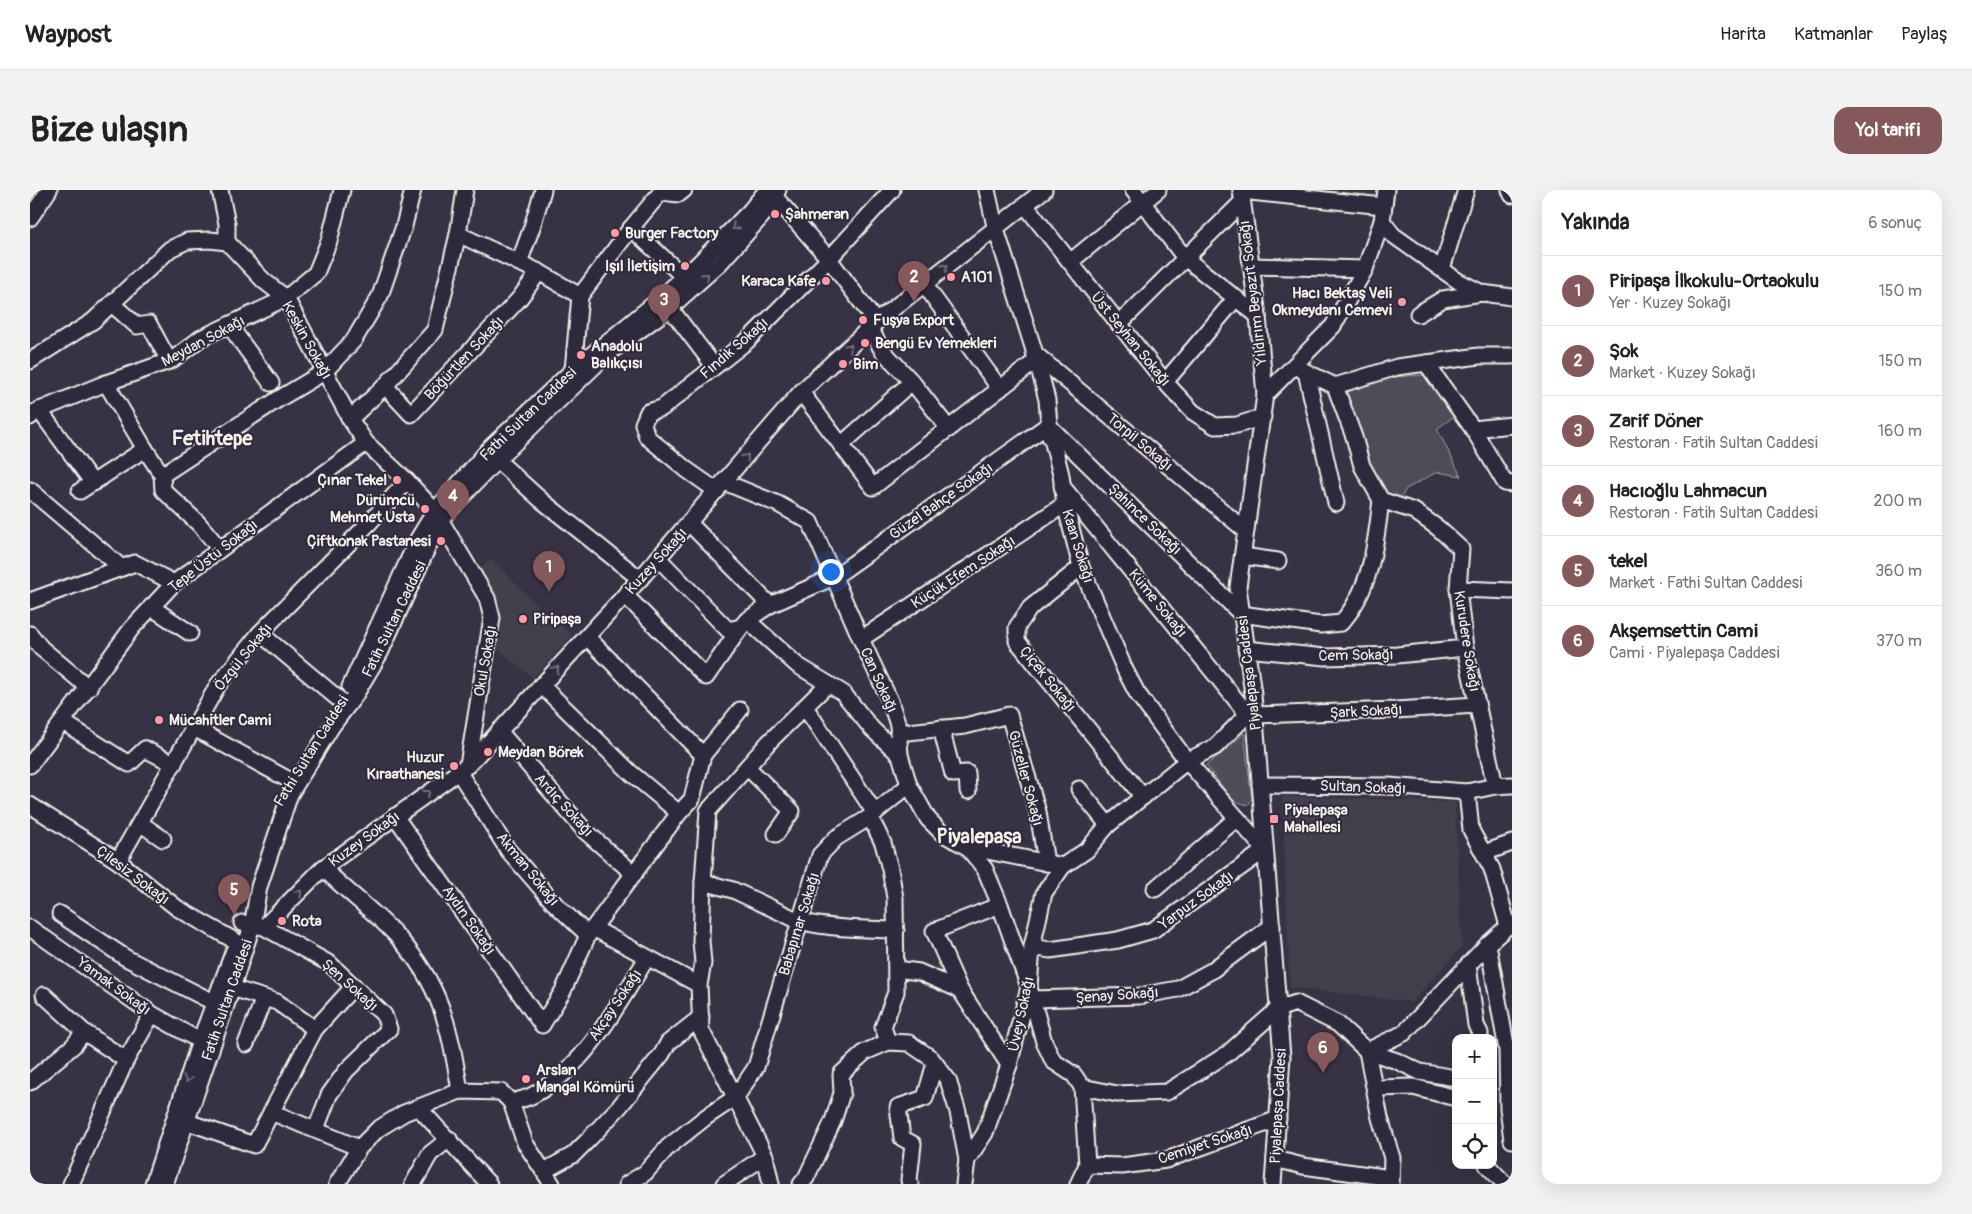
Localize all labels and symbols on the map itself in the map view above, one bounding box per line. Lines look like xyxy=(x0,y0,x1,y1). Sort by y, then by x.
place label: Şahmeran xyxy=(785,205,850,224)
marker: Şahmeran xyxy=(769,208,781,220)
street label: Yıldırım Beyazıt Sokağı xyxy=(1235,219,1272,368)
one-way arrow xyxy=(732,221,741,230)
place label: Burger Factory xyxy=(625,224,719,243)
marker: Burger Factory xyxy=(609,227,621,239)
place label: Işıl İletişim xyxy=(605,257,675,276)
marker: Işıl İletişim xyxy=(679,260,691,272)
pin: 2 xyxy=(898,261,930,302)
one-way arrow xyxy=(939,264,948,272)
place label: A101 xyxy=(961,268,993,287)
marker: A101 xyxy=(945,271,957,283)
place label: Karaca Kafe xyxy=(741,272,817,291)
one-way arrow xyxy=(700,273,709,282)
marker: Karaca Kafe xyxy=(820,275,832,287)
pin: 3 xyxy=(648,284,680,325)
place label: Hacı Bektaş Veli Okmeydanı Cemevi xyxy=(1272,284,1393,320)
street label: Üst Seyhan Sokağı xyxy=(1087,288,1174,390)
marker: Hacı Bektaş Veli Okmeydanı Cemevi xyxy=(1396,296,1408,308)
street label: Keskin Sokağı xyxy=(277,298,336,383)
street label: Meydan Sokağı xyxy=(158,311,248,371)
place label: Fuşya Export xyxy=(873,311,955,330)
street label: Böğürtlen Sokağı xyxy=(421,312,508,404)
street label: Fındık Sokağı xyxy=(696,314,772,383)
marker: Fuşya Export xyxy=(857,314,869,326)
place label: Bengü Ev Yemekleri xyxy=(875,334,997,353)
place label: Anadolu Balıkçısı xyxy=(591,337,643,373)
marker: Bengü Ev Yemekleri xyxy=(859,337,871,349)
one-way arrow xyxy=(844,344,853,353)
marker: Anadolu Balıkçısı xyxy=(575,349,587,361)
place label: Bim xyxy=(853,355,878,374)
marker: Bim xyxy=(837,358,849,370)
street label: Fathi Sultan Caddesi xyxy=(476,363,581,465)
street label: Torpil Sokağı xyxy=(1103,409,1177,475)
district label: Fetihtepe xyxy=(172,426,253,451)
one-way arrow xyxy=(740,453,749,462)
street label: Güzel Bahçe Sokağı xyxy=(886,458,997,544)
place label: Çınar Tekel xyxy=(317,471,387,490)
marker: Çınar Tekel xyxy=(391,474,403,486)
pin: 4 xyxy=(437,480,469,521)
street label: Şahince Sokağı xyxy=(1104,480,1185,559)
place label: Dürümcü Mehmet Usta xyxy=(330,491,415,527)
marker: Dürümcü Mehmet Usta xyxy=(419,503,431,515)
street label: Kaan Sokağı xyxy=(1057,507,1098,585)
street label: Tepe Üstü Sokağı xyxy=(165,516,262,597)
street label: Kuzey Sokağı xyxy=(621,524,691,599)
place label: Çiftkonak Pastanesi xyxy=(307,532,432,551)
street label: Küçük Efem Sokağı xyxy=(908,532,1019,613)
marker: Çiftkonak Pastanesi xyxy=(435,535,447,547)
pin: 1 xyxy=(533,551,565,592)
street label: Fatih Sultan Caddesi xyxy=(358,558,431,681)
your location xyxy=(818,559,844,585)
street label: Küme Sokağı xyxy=(1124,565,1191,641)
street label: Kurudere Sokağı xyxy=(1449,589,1484,693)
place label: Piripaşa xyxy=(533,610,581,629)
marker: Piripaşa xyxy=(517,613,529,625)
street label: Piyalepaşa Caddesi xyxy=(1233,614,1266,732)
street label: Özgül Sokağı xyxy=(210,619,277,695)
street label: Okul Sokağı xyxy=(470,624,501,698)
street label: Çiçek Sokağı xyxy=(1015,642,1080,716)
street label: Can Sokağı xyxy=(856,645,901,716)
street label: Cem Sokağı xyxy=(1318,645,1394,666)
one-way arrow xyxy=(550,666,559,675)
street label: Fathi Sultan Caddesi xyxy=(270,692,353,810)
street label: Şark Sokağı xyxy=(1329,700,1403,723)
place label: Mücahitler Cami xyxy=(169,711,272,730)
marker: Mücahitler Cami xyxy=(153,714,165,726)
street label: Güzeller Sokağı xyxy=(1004,728,1047,828)
place label: Meydan Börek xyxy=(498,743,584,762)
marker: Meydan Börek xyxy=(482,746,494,758)
place label: Huzur Kıraathanesi xyxy=(366,748,445,784)
marker: Huzur Kıraathanesi xyxy=(448,760,460,772)
street label: Ardıç Sokağı xyxy=(530,770,597,841)
street label: Sultan Sokağı xyxy=(1320,777,1406,798)
one-way arrow xyxy=(421,790,431,799)
place label: Piyalepaşa Mahallesi xyxy=(1284,801,1348,837)
street label: Kuzey Sokağı xyxy=(325,807,404,872)
marker: Piyalepaşa Mahallesi xyxy=(1268,813,1280,825)
district label: Piyalepaşa xyxy=(936,824,1022,849)
street label: Akman Sokağı xyxy=(492,829,563,910)
street label: Çilesiz Sokağı xyxy=(92,842,173,909)
street label: Yarpuz Sokağı xyxy=(1154,867,1237,935)
street label: Babapınar Sokağı xyxy=(775,870,824,978)
pin: 5 xyxy=(218,874,250,915)
street label: Aydın Sokağı xyxy=(438,882,499,959)
one-way arrow xyxy=(293,889,302,898)
place label: Rota xyxy=(292,912,322,931)
marker: Rota xyxy=(276,915,288,927)
street label: Fatih Sultan Caddesi xyxy=(198,937,257,1063)
street label: Yamak Sokağı xyxy=(72,953,154,1020)
street label: Şen Sokağı xyxy=(317,955,382,1016)
street label: Akçay Sokağı xyxy=(585,966,646,1045)
street label: Üvey Sokağı xyxy=(1004,975,1039,1053)
street label: Şenay Sokağı xyxy=(1075,983,1159,1008)
pin: 6 xyxy=(1307,1032,1339,1073)
street label: Piyalepaşa Caddesi xyxy=(1266,1048,1291,1164)
place label: Arslan Mangal Kömürü xyxy=(536,1061,635,1097)
marker: Arslan Mangal Kömürü xyxy=(520,1073,532,1085)
one-way arrow xyxy=(183,1074,193,1083)
street label: Cemiyet Sokağı xyxy=(1156,1120,1255,1169)

